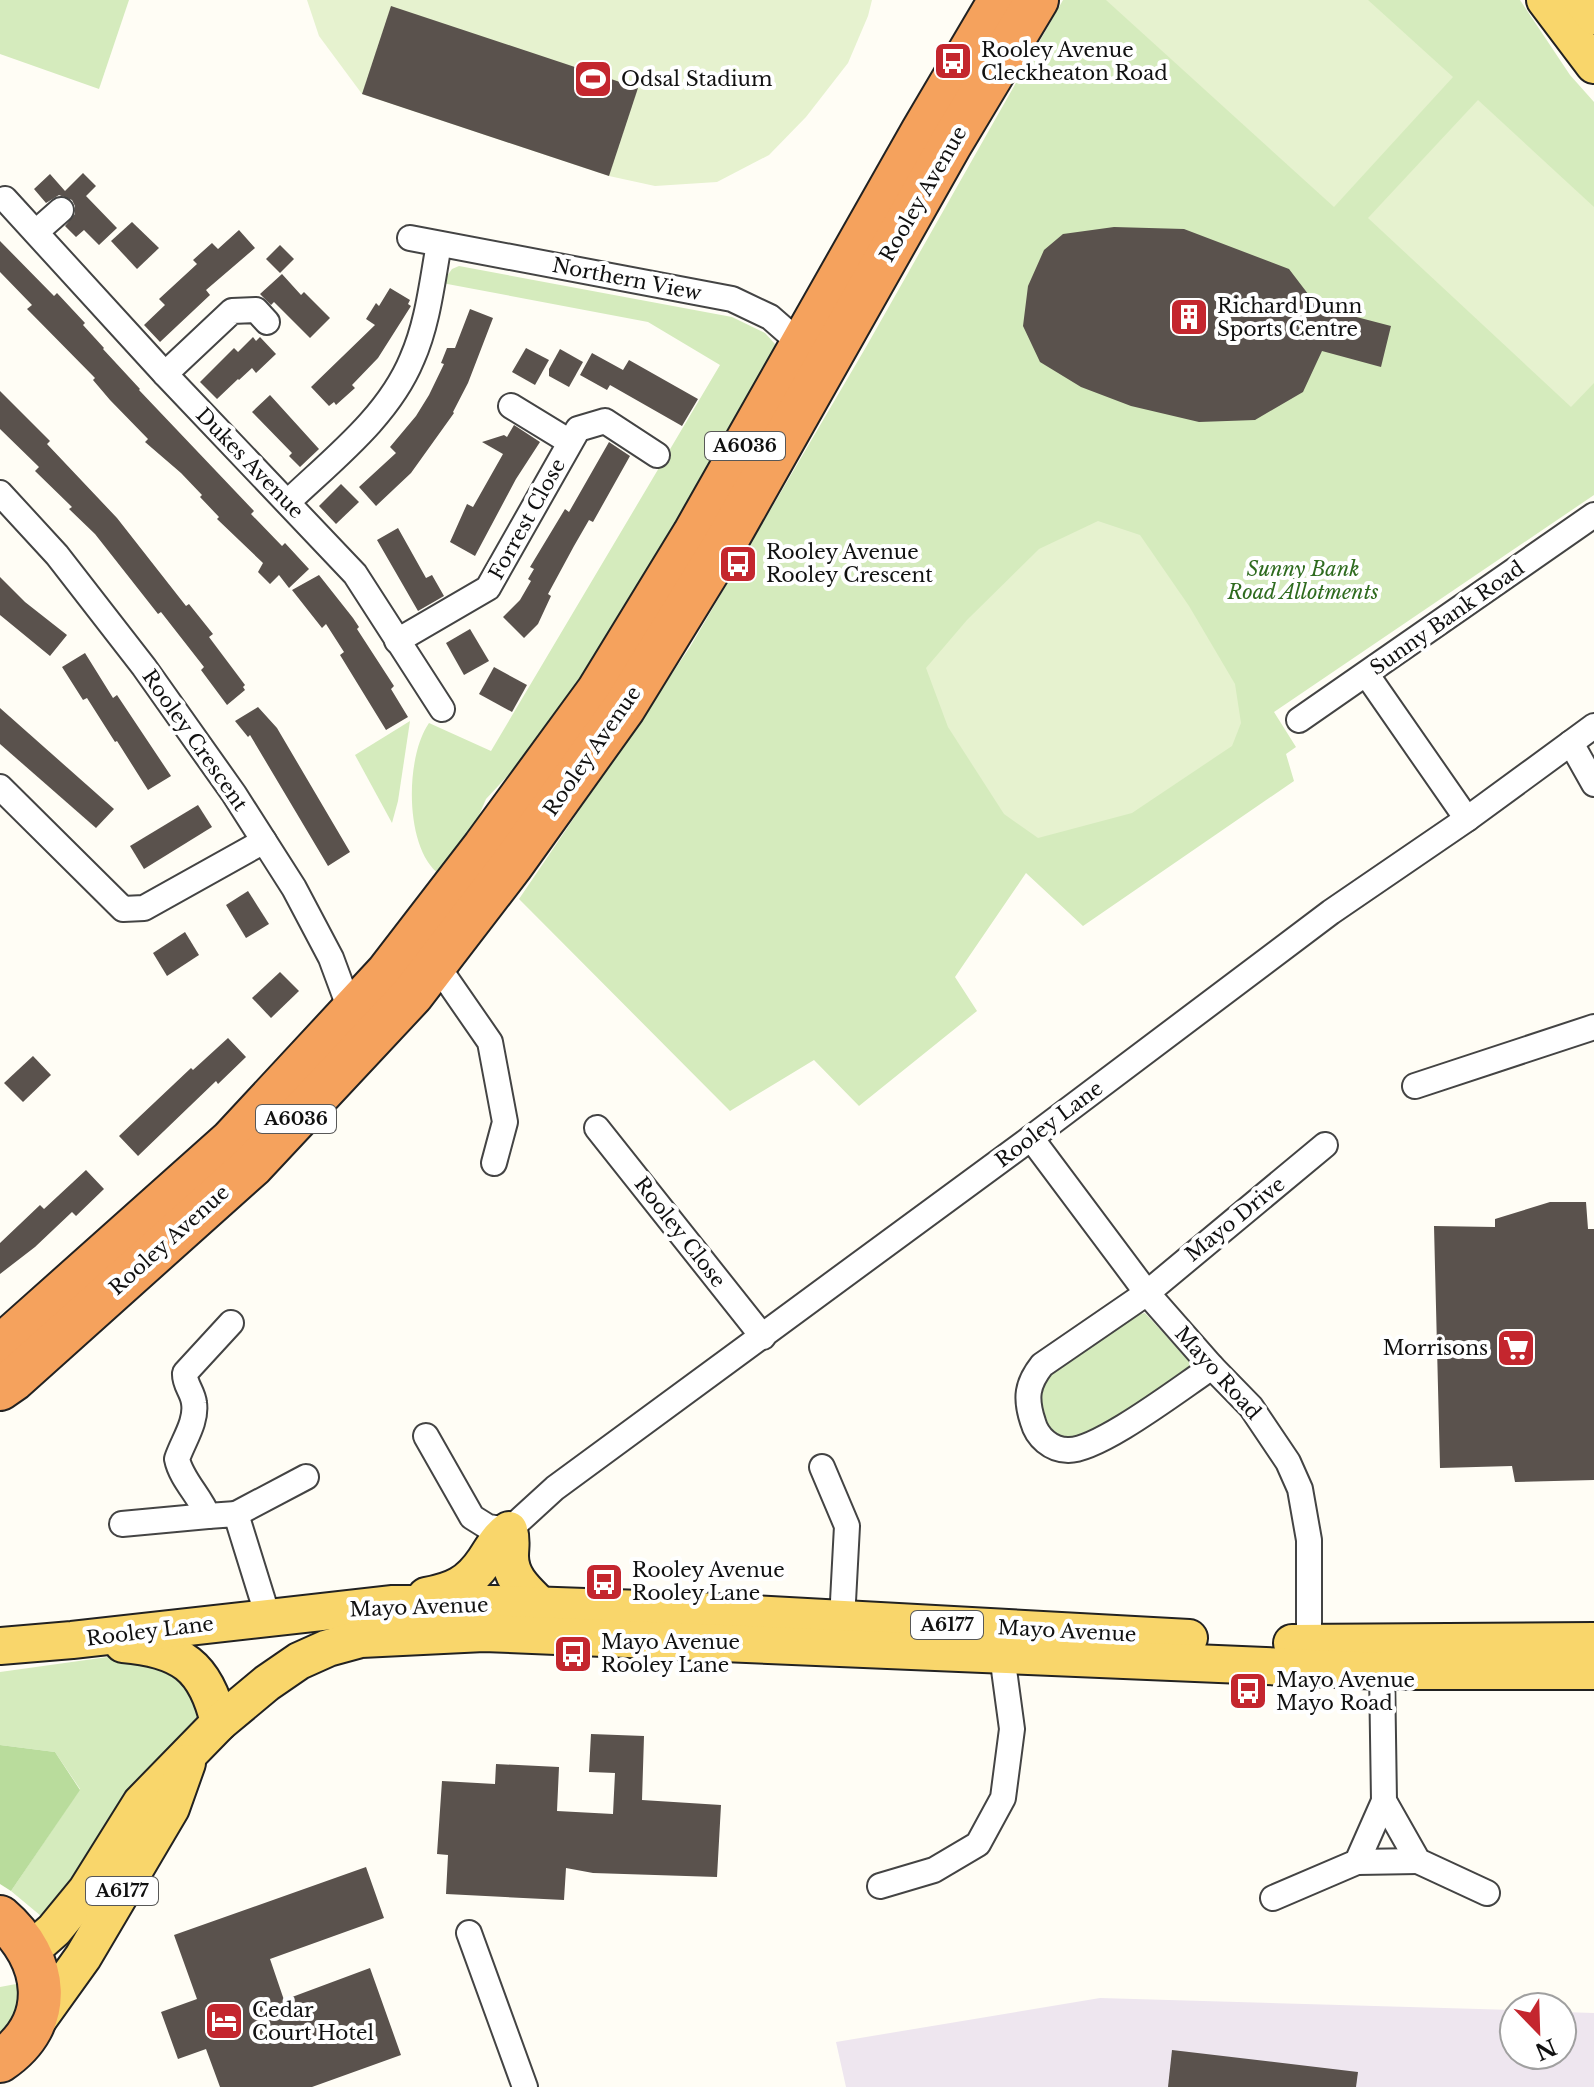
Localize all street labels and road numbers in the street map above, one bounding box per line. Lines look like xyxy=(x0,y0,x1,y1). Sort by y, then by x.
street label: Rooley Avenue xyxy=(874,122,972,266)
street label: Northern View xyxy=(550,253,704,305)
street label: Dukes Avenue xyxy=(191,403,309,523)
road number: A6036 xyxy=(705,432,785,460)
street label: Forrest Close xyxy=(484,454,570,584)
street label: Sunny Bank Road xyxy=(1365,556,1529,680)
street label: Rooley Crescent xyxy=(137,665,253,816)
street label: Rooley Avenue xyxy=(538,682,646,820)
street label: Rooley Lane xyxy=(991,1076,1107,1172)
road number: A6036 xyxy=(256,1105,336,1133)
street label: Rooley Close xyxy=(629,1172,731,1292)
street label: Mayo Drive xyxy=(1181,1172,1289,1266)
street label: Rooley Avenue xyxy=(104,1180,234,1300)
street label: Mayo Road xyxy=(1170,1322,1266,1424)
street label: Mayo Avenue xyxy=(349,1593,489,1621)
street label: Rooley Lane xyxy=(85,1611,215,1651)
road number: A6177 xyxy=(911,1611,983,1639)
street label: Mayo Avenue xyxy=(997,1615,1137,1647)
road number: A6177 xyxy=(86,1877,158,1905)

